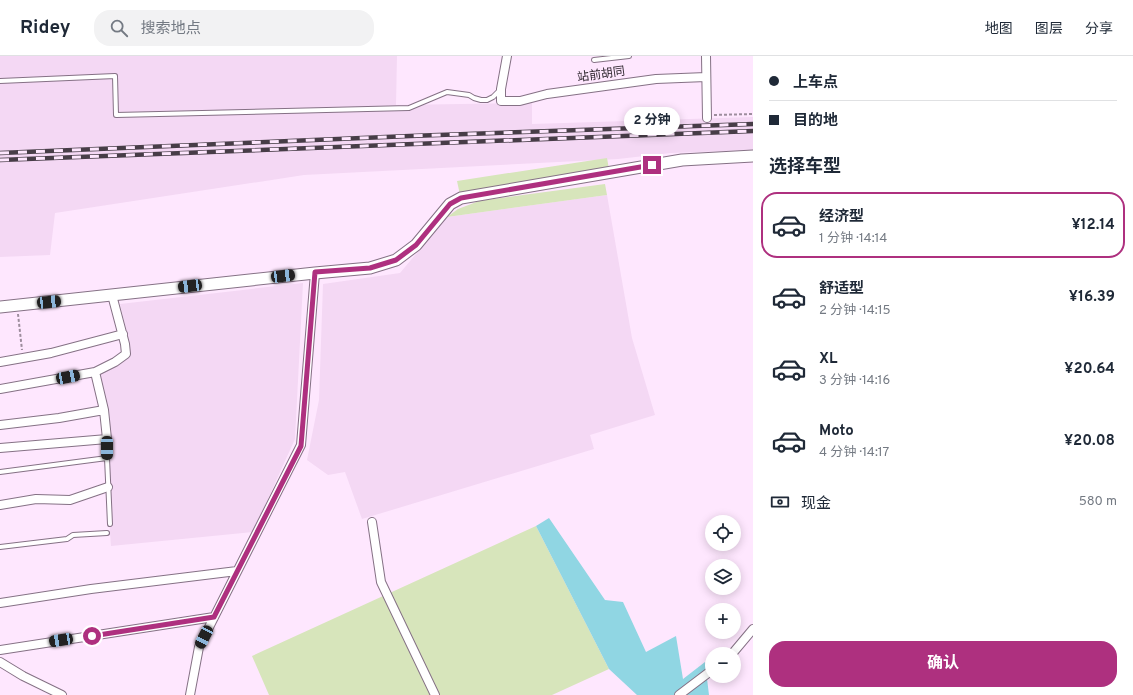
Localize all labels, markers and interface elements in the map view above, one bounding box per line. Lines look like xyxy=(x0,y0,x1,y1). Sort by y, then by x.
search box xyxy=(94,10,374,46)
text: Ridey xyxy=(20,16,70,40)
icon: search xyxy=(108,17,130,39)
text: 搜索地点 xyxy=(140,20,200,39)
text: 地图 xyxy=(985,21,1013,38)
text: 图层 xyxy=(1035,21,1063,38)
text: 分享 xyxy=(1085,21,1113,38)
street label: 站前胡同 xyxy=(576,64,626,86)
text: 上车点 xyxy=(793,74,838,93)
callout: 2 分钟 xyxy=(624,107,680,135)
text: 目的地 xyxy=(793,112,838,131)
text: 2 分钟 xyxy=(633,113,671,129)
route end xyxy=(643,156,661,174)
text: 选择车型 xyxy=(769,156,841,179)
icon: car xyxy=(771,207,807,243)
text: 经济型 xyxy=(819,208,864,227)
text: ¥12.14 xyxy=(1071,216,1115,235)
text: 1 分钟 · 14:14 xyxy=(819,231,887,247)
car xyxy=(270,269,296,283)
car xyxy=(177,279,203,293)
icon: car xyxy=(771,279,807,315)
text: 舒适型 xyxy=(819,280,864,299)
text: ¥16.39 xyxy=(1069,288,1115,307)
car xyxy=(36,295,62,309)
text: 2 分钟 · 14:15 xyxy=(819,303,891,319)
text: XL xyxy=(819,350,837,369)
icon: car xyxy=(771,351,807,387)
text: ¥20.64 xyxy=(1064,360,1115,379)
car xyxy=(55,369,81,385)
text: 3 分钟 · 14:16 xyxy=(819,373,890,389)
text: Moto xyxy=(819,422,854,441)
icon: car xyxy=(771,423,807,459)
text: ¥20.08 xyxy=(1064,432,1115,451)
car xyxy=(101,436,113,460)
text: 4 分钟 · 14:17 xyxy=(819,445,889,461)
icon: cash xyxy=(769,491,791,513)
text: 580 m xyxy=(1079,494,1117,510)
text: 现金 xyxy=(801,495,831,514)
map controls xyxy=(705,515,741,683)
button: locate xyxy=(705,515,741,551)
button: layers xyxy=(705,559,741,595)
button: + xyxy=(705,603,741,639)
car xyxy=(193,624,215,650)
route start xyxy=(83,627,101,645)
car xyxy=(48,632,74,648)
button: 确认 xyxy=(769,641,1117,687)
button: − xyxy=(705,647,741,683)

